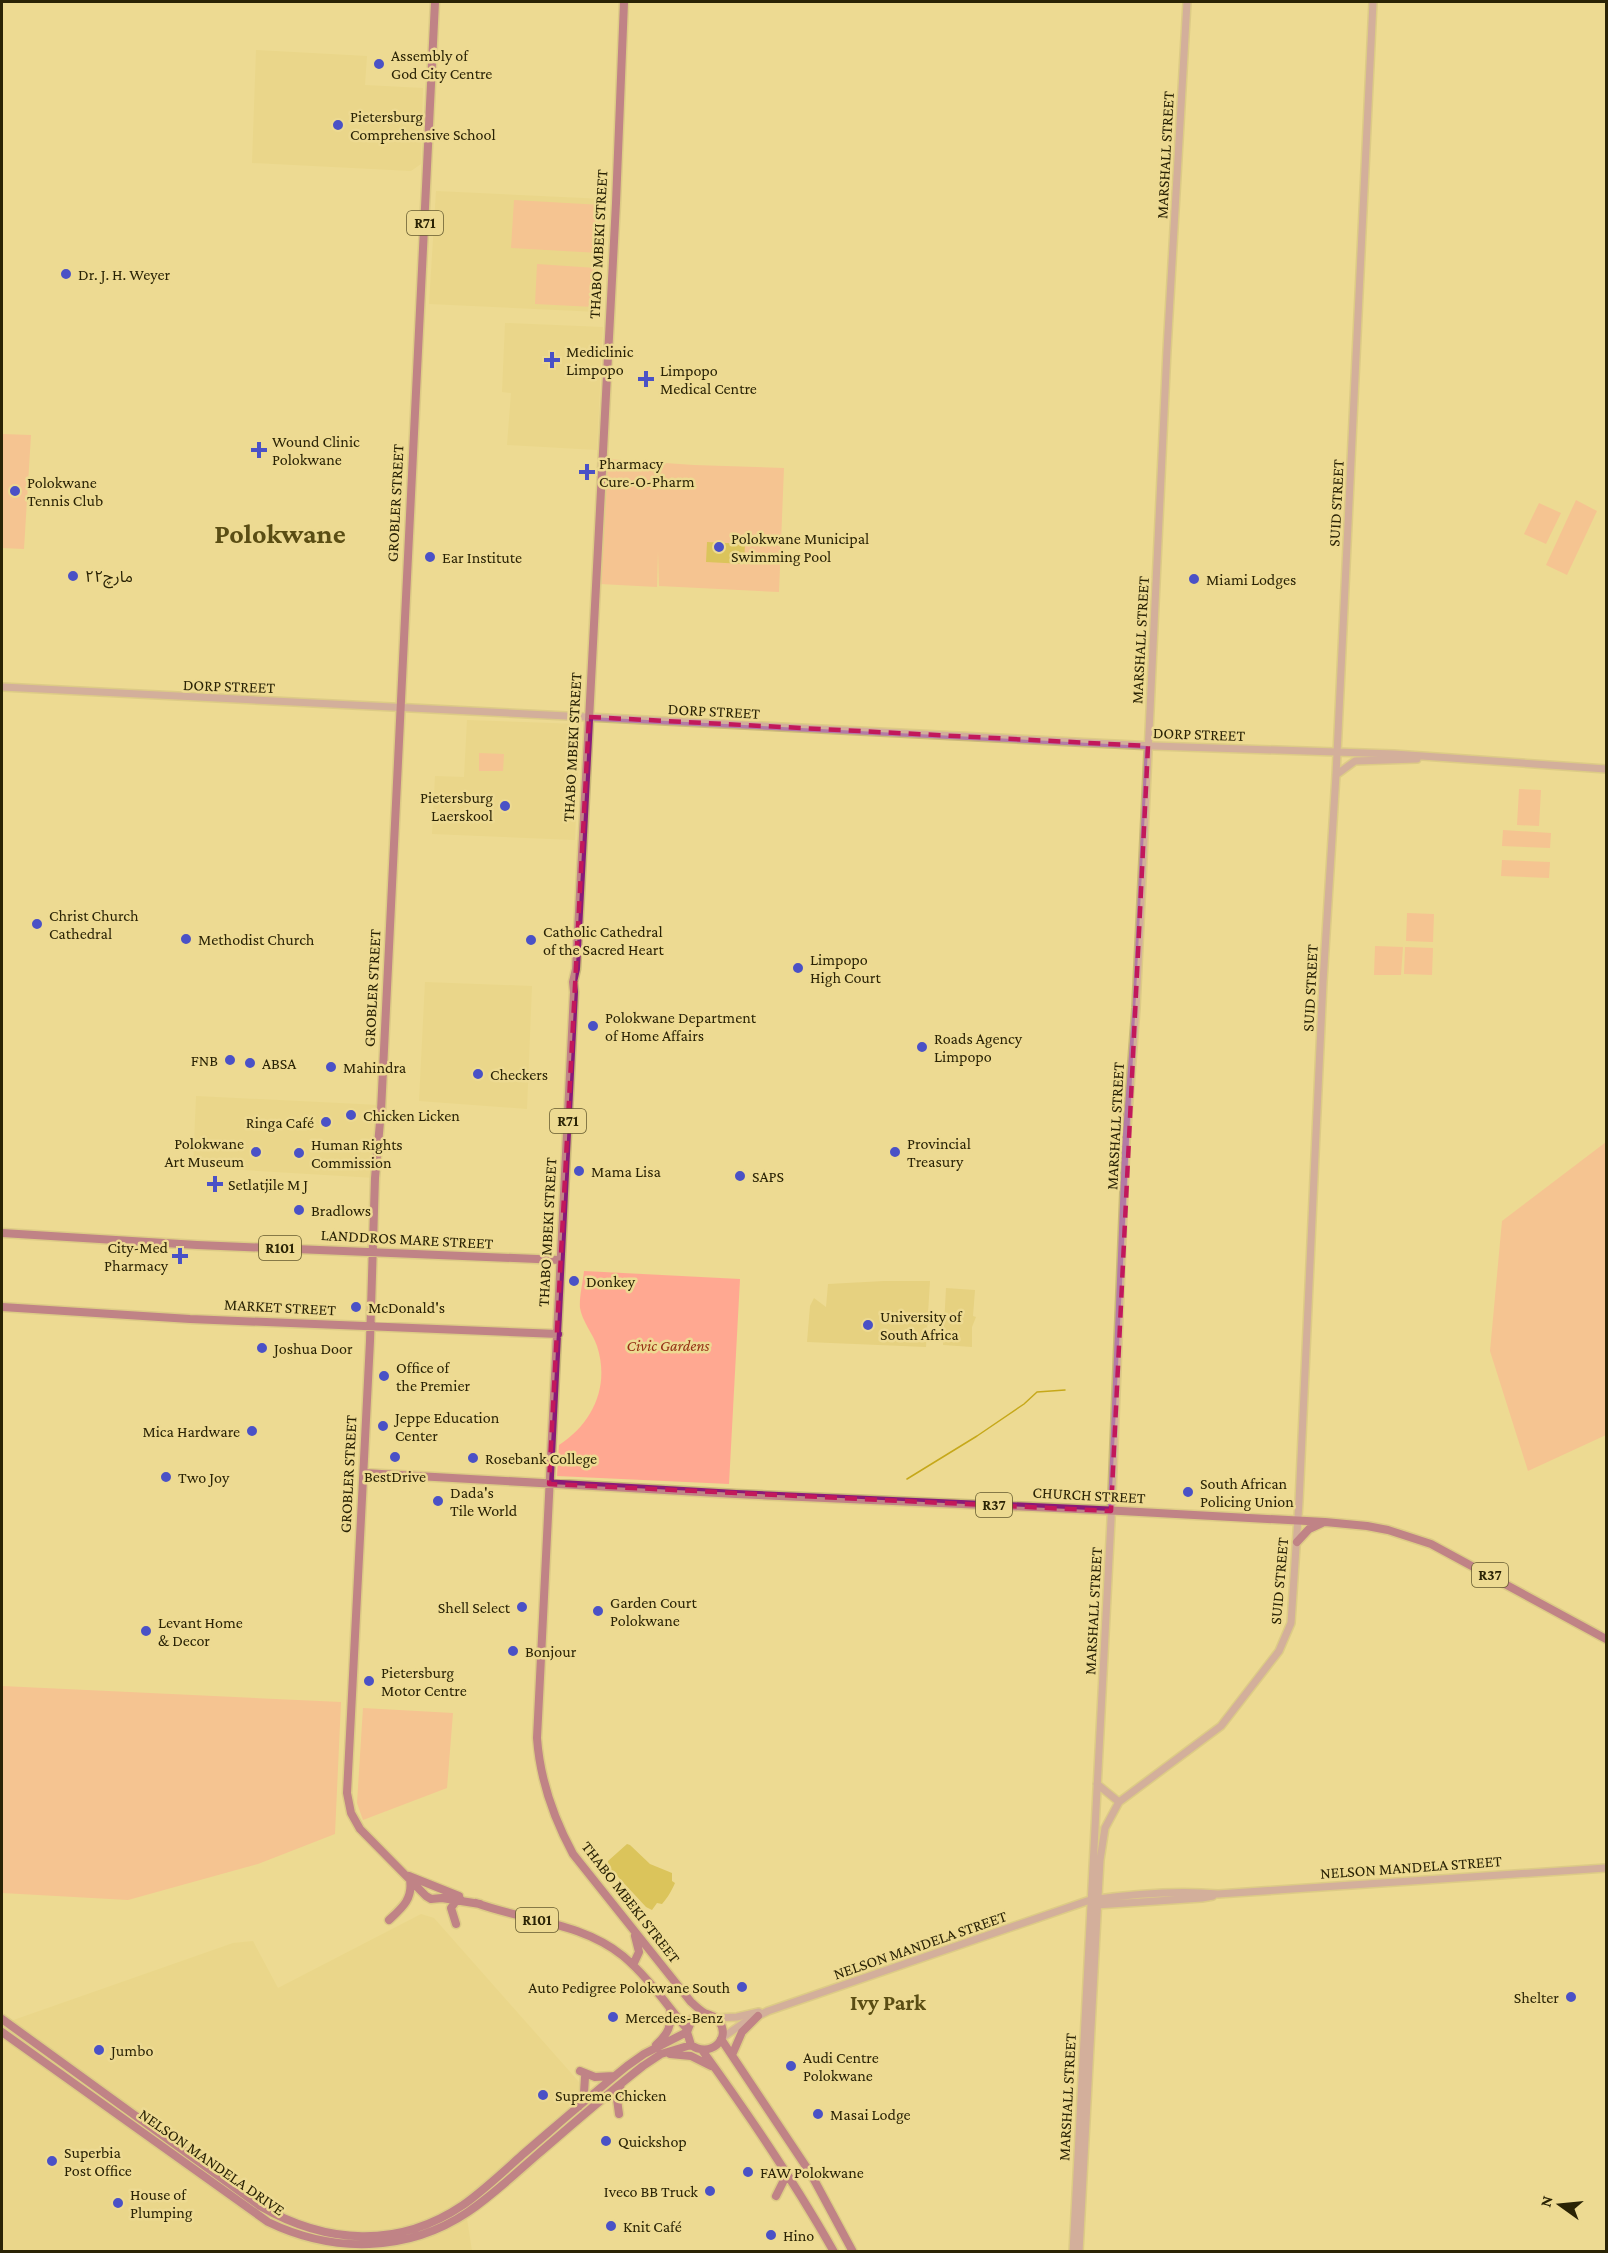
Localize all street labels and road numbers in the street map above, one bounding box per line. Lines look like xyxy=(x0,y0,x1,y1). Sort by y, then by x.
street label: MARSHALL STREET xyxy=(1153,90,1177,219)
street label: THABO MBEKI STREET xyxy=(586,169,610,319)
road number: R71 xyxy=(407,211,443,235)
street label: GROBLER STREET xyxy=(383,443,407,562)
street label: SUID STREET xyxy=(1325,459,1347,547)
street label: MARSHALL STREET xyxy=(1128,575,1152,704)
street label: THABO MBEKI STREET xyxy=(560,672,584,822)
street label: DORP STREET xyxy=(183,676,276,696)
street label: DORP STREET xyxy=(667,700,761,722)
street label: DORP STREET xyxy=(1153,724,1246,744)
street label: GROBLER STREET xyxy=(360,928,384,1047)
street label: SUID STREET xyxy=(1299,944,1321,1032)
street label: MARSHALL STREET xyxy=(1103,1061,1127,1190)
road number: R71 xyxy=(550,1109,586,1133)
street label: THABO MBEKI STREET xyxy=(535,1157,559,1307)
street label: LANDDROS MARE STREET xyxy=(320,1226,494,1252)
road number: R101 xyxy=(259,1236,301,1260)
street label: MARKET STREET xyxy=(224,1296,337,1318)
street label: GROBLER STREET xyxy=(336,1414,360,1533)
street label: CHURCH STREET xyxy=(1032,1484,1146,1506)
road number: R37 xyxy=(976,1493,1012,1517)
street label: SUID STREET xyxy=(1267,1536,1291,1625)
street label: MARSHALL STREET xyxy=(1081,1546,1105,1675)
road number: R37 xyxy=(1472,1563,1508,1587)
street label: THABO MBEKI STREET xyxy=(578,1838,684,1966)
street label: NELSON MANDELA STREET xyxy=(1320,1852,1503,1882)
street label: NELSON MANDELA STREET xyxy=(831,1907,1009,1983)
road number: R101 xyxy=(516,1908,558,1932)
street label: MARSHALL STREET xyxy=(1055,2032,1079,2161)
street label: NELSON MANDELA DRIVE xyxy=(136,2105,288,2219)

